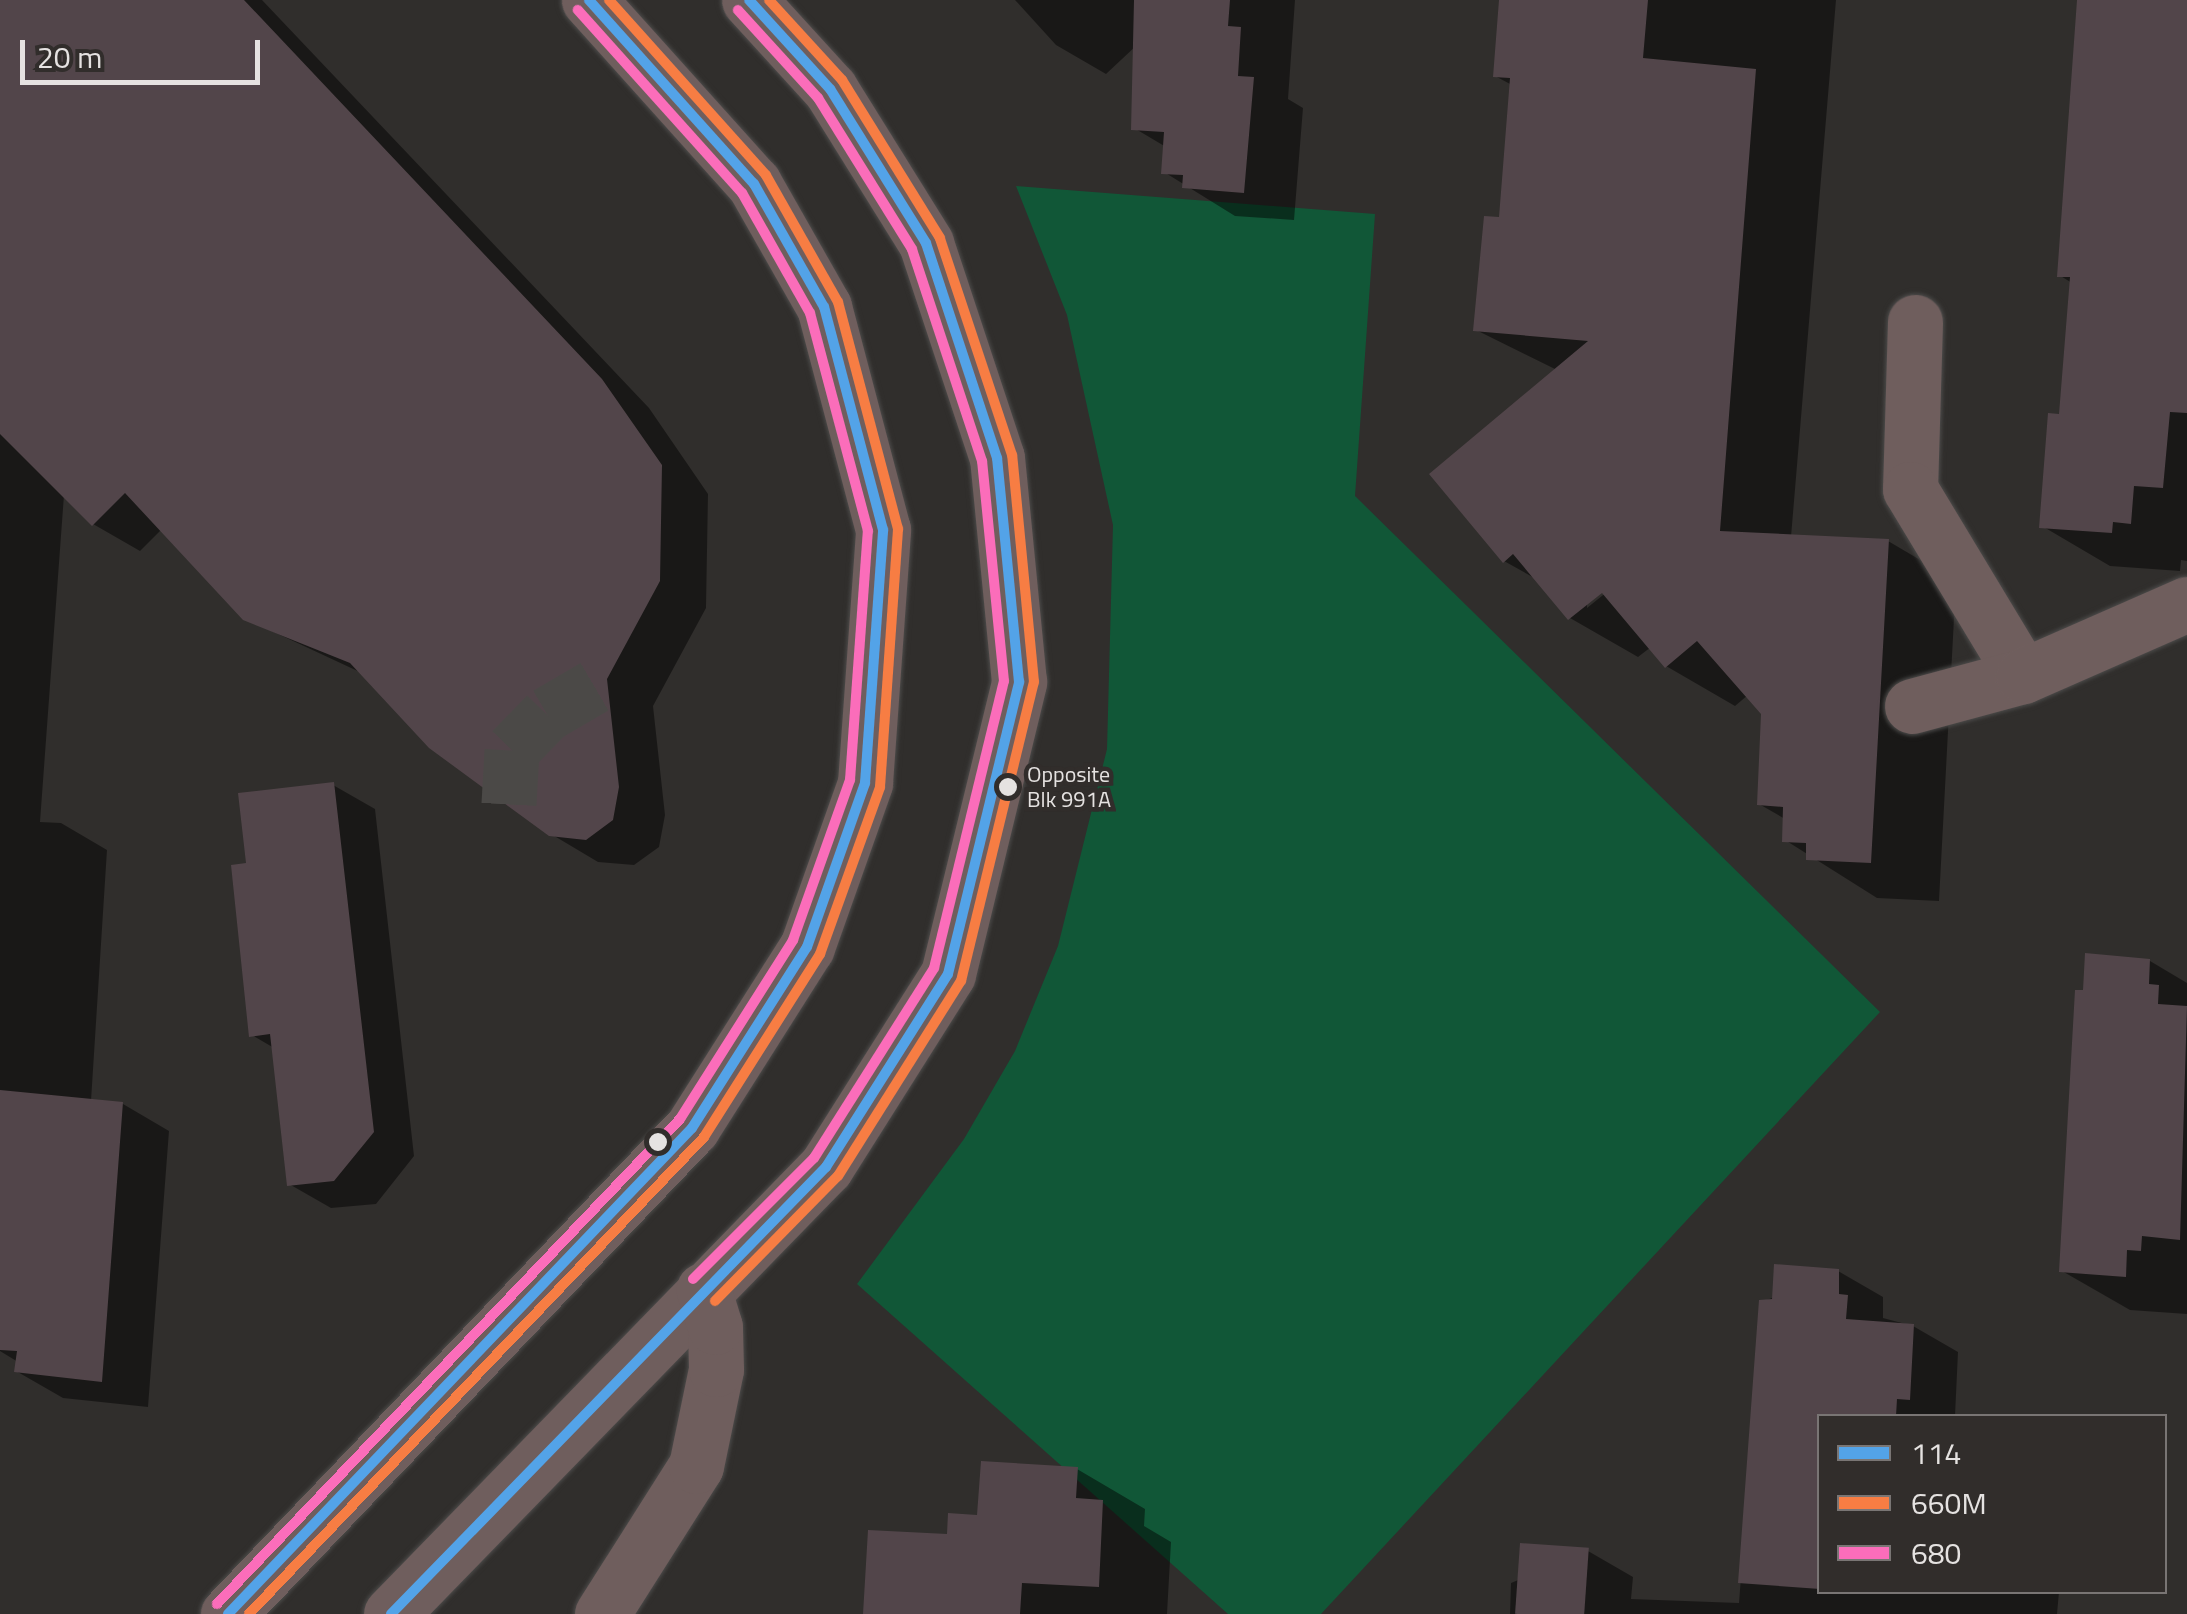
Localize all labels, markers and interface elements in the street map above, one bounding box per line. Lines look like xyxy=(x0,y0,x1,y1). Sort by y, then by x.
scale bar xyxy=(25,20,265,82)
text: 20 m xyxy=(37,34,102,80)
place label: Opposite Blk 991A xyxy=(1027,761,1111,812)
marker: Opposite Blk 991A xyxy=(998,777,1018,797)
unlabelled marker xyxy=(648,1132,668,1152)
legend xyxy=(1817,1414,2167,1594)
text: 114 xyxy=(1911,1430,1961,1476)
text: 660M xyxy=(1911,1480,1987,1526)
text: 680 xyxy=(1911,1530,1961,1576)

